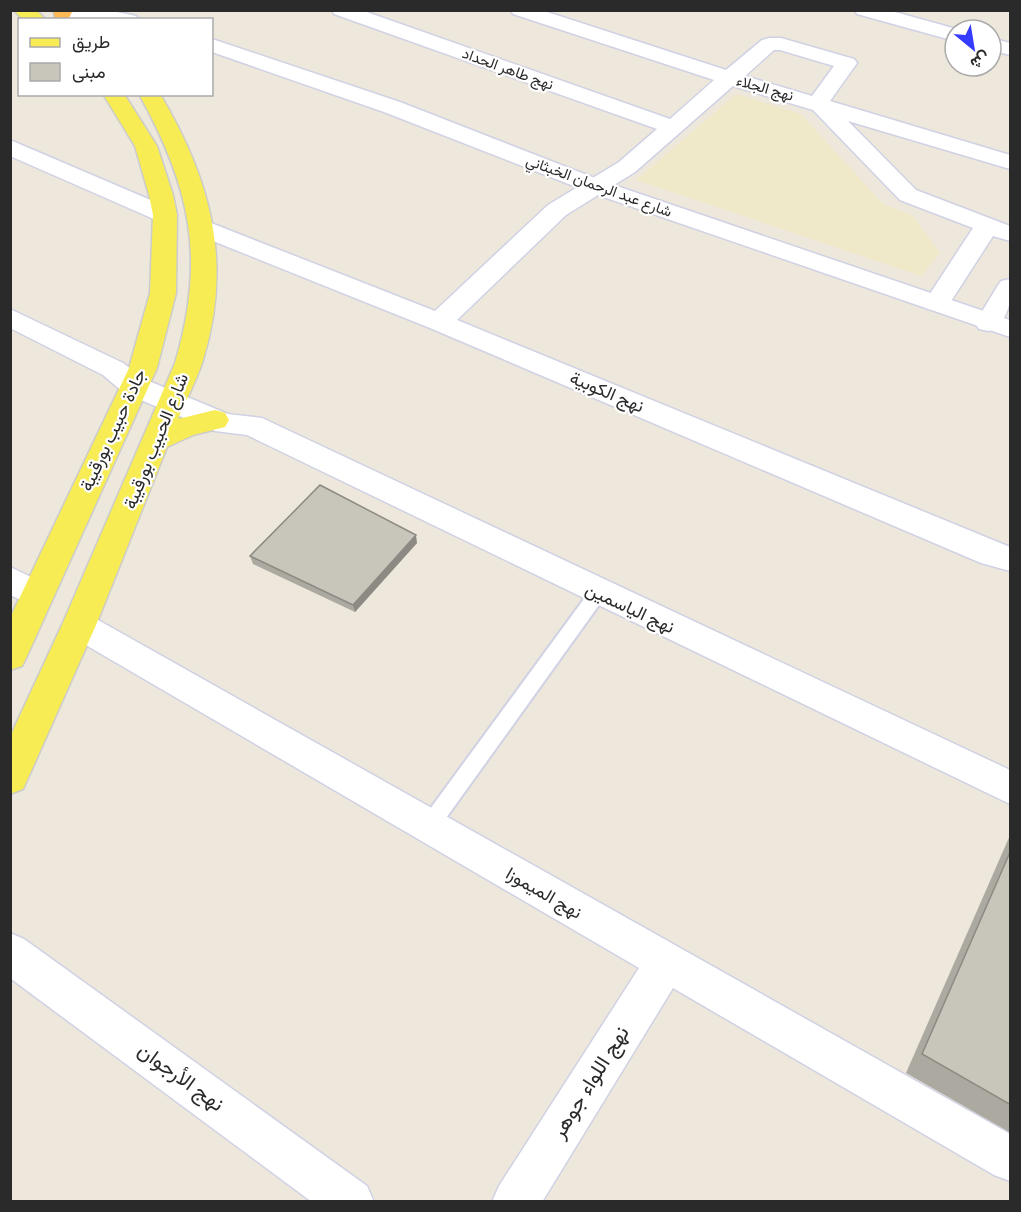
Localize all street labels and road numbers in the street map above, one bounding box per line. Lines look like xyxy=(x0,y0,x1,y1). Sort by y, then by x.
street label: نهج طاهر الحداد xyxy=(459,44,556,96)
street label: نهج الجلاء xyxy=(734,71,796,107)
street label: شارع عبد الرحمان الخبثاني xyxy=(522,151,674,225)
street label: جادة حبيب بورقيبة xyxy=(75,365,151,495)
street label: نهج الكوبية xyxy=(566,367,647,418)
street label: شارع الحبيب بورقيبة xyxy=(119,370,194,512)
street label: نهج الياسمين xyxy=(581,578,678,639)
street label: نهج الميموزا xyxy=(501,862,586,924)
street label: نهج اللواء جوهر xyxy=(545,1021,636,1144)
street label: نهج الأرجوان xyxy=(132,1037,229,1118)

